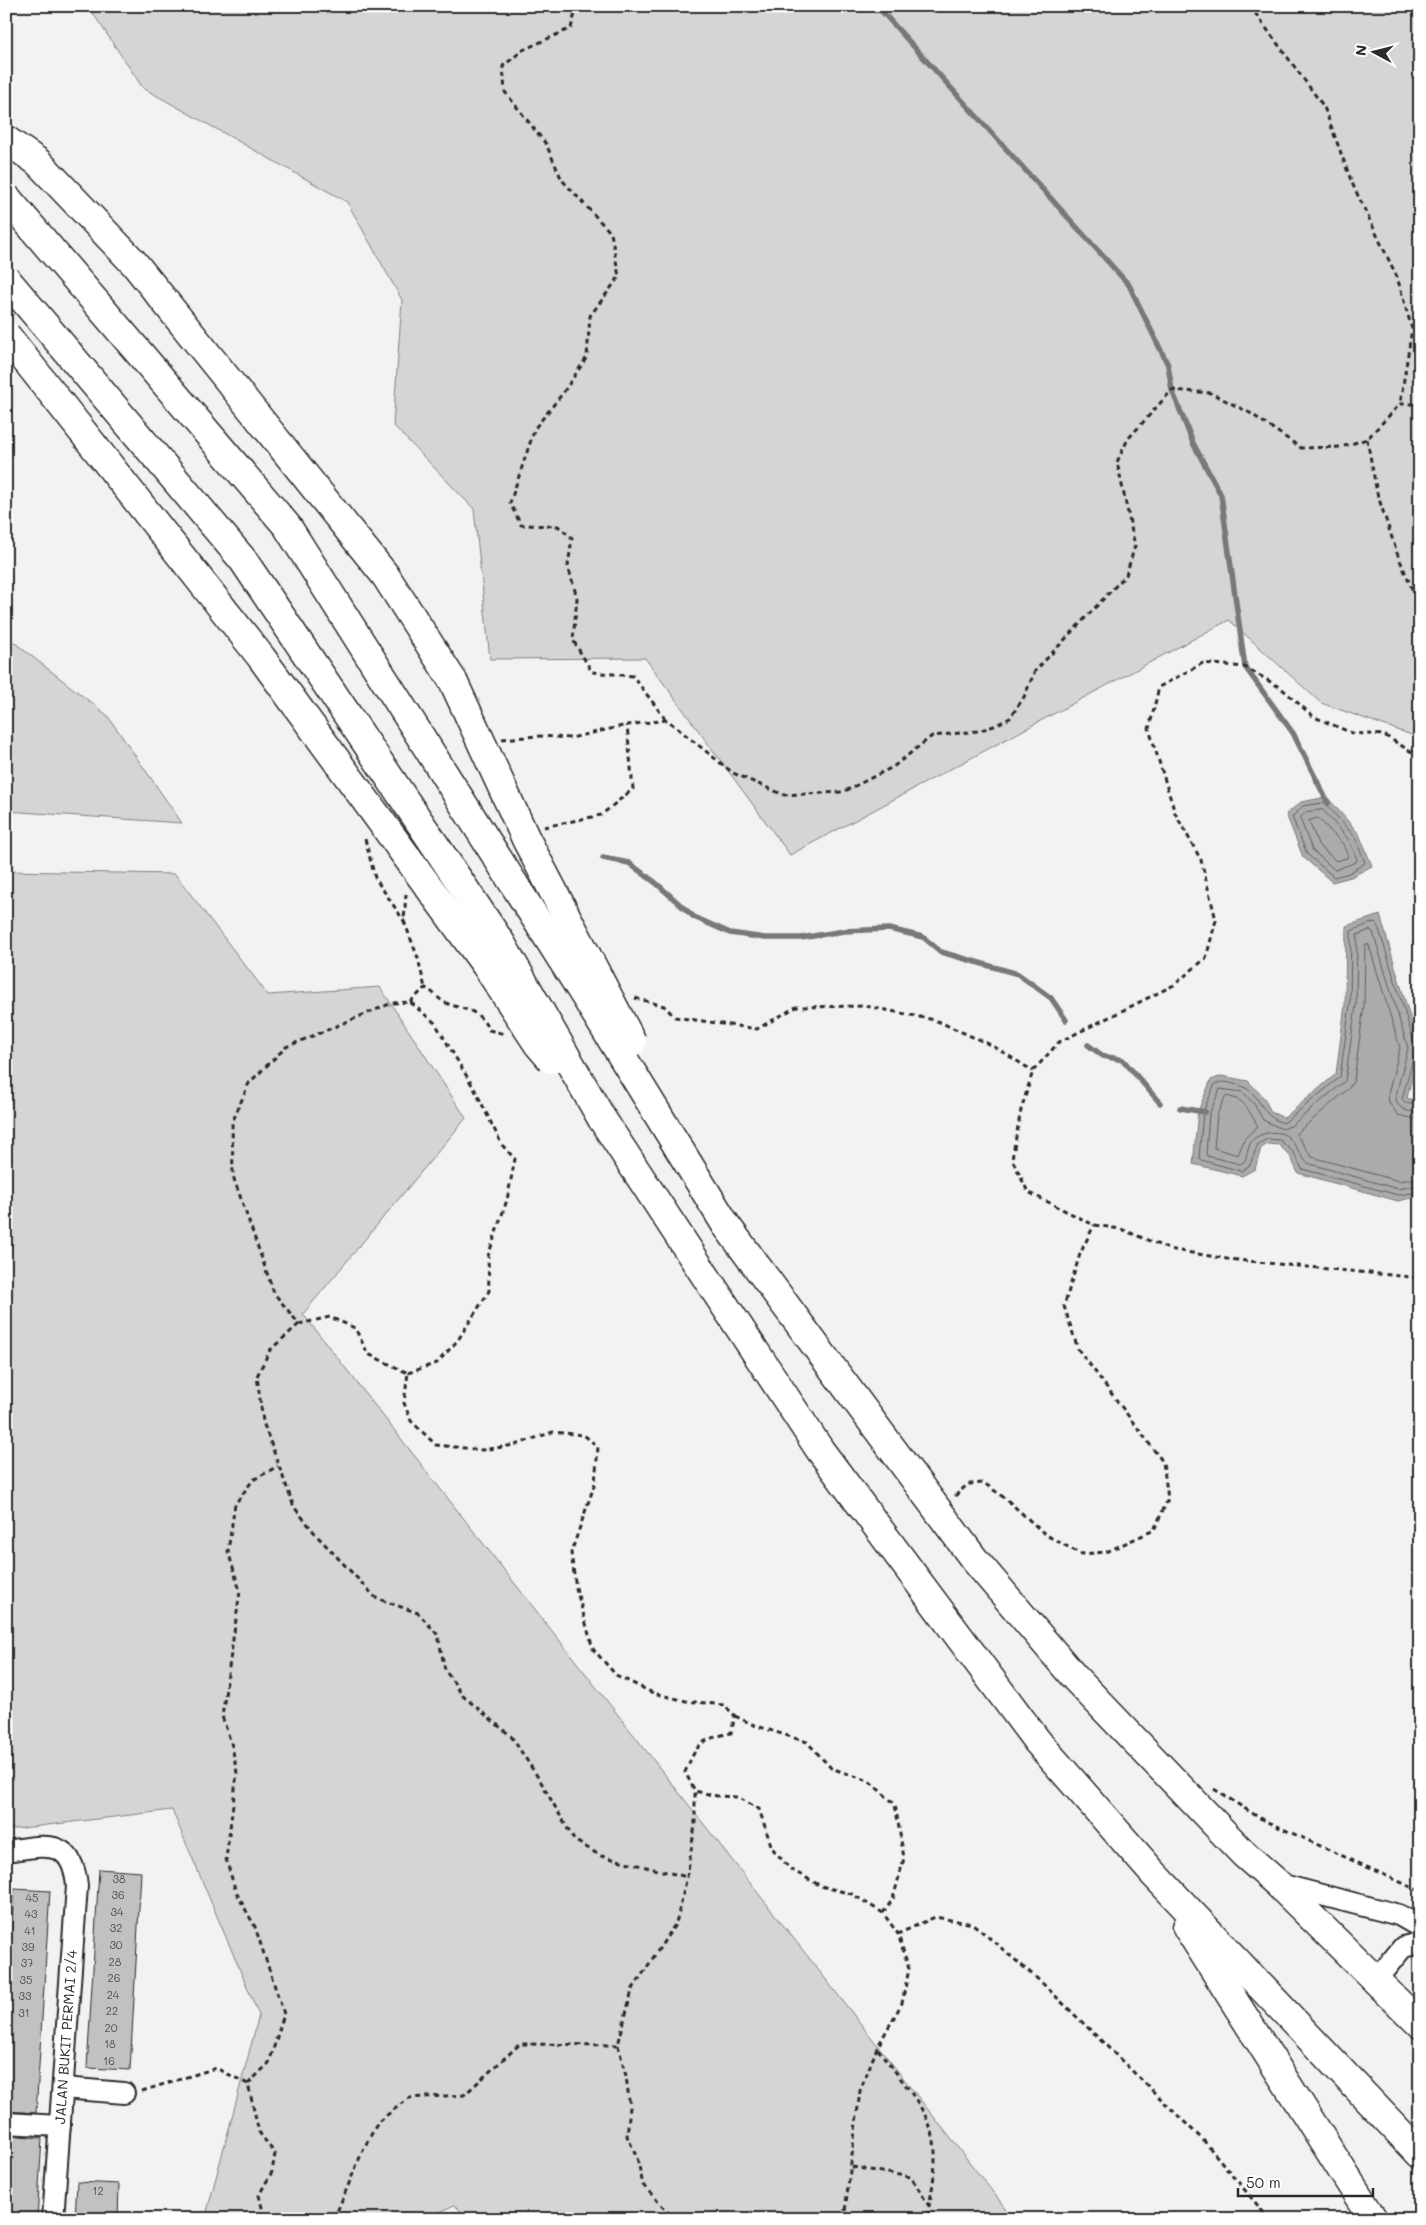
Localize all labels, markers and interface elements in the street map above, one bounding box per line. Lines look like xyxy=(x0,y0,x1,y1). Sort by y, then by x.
north arrow xyxy=(1348,28,1398,78)
text: N xyxy=(1351,44,1371,57)
house number: 38 xyxy=(112,1871,126,1886)
house number: 36 xyxy=(111,1887,125,1902)
house number: 45 xyxy=(26,1890,38,1905)
house number: 34 xyxy=(111,1904,124,1919)
house number: 43 xyxy=(25,1906,38,1921)
house number: 32 xyxy=(110,1920,122,1935)
house number: 41 xyxy=(24,1923,36,1938)
house number: 30 xyxy=(109,1937,123,1952)
house number: 39 xyxy=(22,1939,35,1954)
street label: JALAN BUKIT PERMAI 2/4 xyxy=(50,1948,81,2125)
house number: 28 xyxy=(109,1954,122,1969)
house number: 37 xyxy=(21,1955,33,1970)
house number: 26 xyxy=(108,1970,120,1985)
house number: 35 xyxy=(20,1972,32,1987)
house number: 24 xyxy=(107,1987,120,2002)
house number: 33 xyxy=(19,1988,32,2003)
house number: 22 xyxy=(106,2003,118,2018)
house number: 31 xyxy=(18,2005,30,2020)
house number: 20 xyxy=(105,2020,118,2035)
house number: 18 xyxy=(104,2036,116,2051)
house number: 16 xyxy=(103,2053,115,2068)
scale bar xyxy=(1238,2165,1374,2197)
text: 50 m xyxy=(1246,2172,1281,2192)
house number: 12 xyxy=(92,2183,104,2198)

